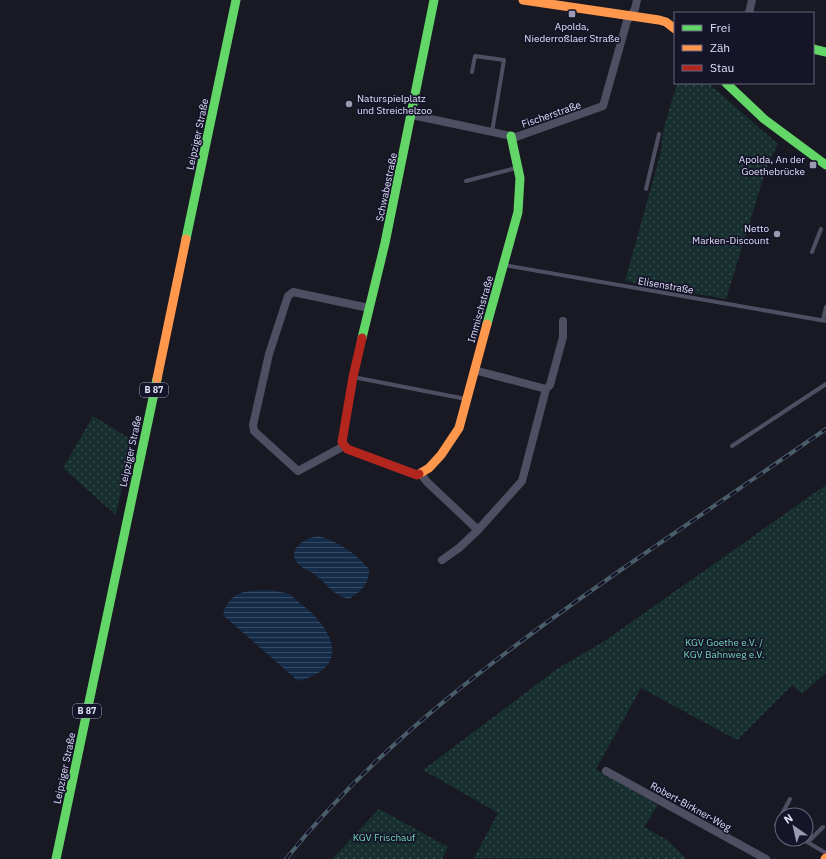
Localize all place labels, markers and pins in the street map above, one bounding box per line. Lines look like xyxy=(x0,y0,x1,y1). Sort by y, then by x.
marker: Apolda, Niederroßlaer Straße xyxy=(567,9,577,19)
place label: Apolda, Niederroßlaer Straße xyxy=(524,20,620,45)
place label: Naturspielplatz und Streichelzoo xyxy=(357,92,433,117)
marker: Naturspielplatz und Streichelzoo xyxy=(344,99,354,109)
place label: Apolda, An der Goethebrücke xyxy=(739,153,805,178)
marker: Apolda, An der Goethebrücke xyxy=(808,160,818,170)
place label: Netto Marken-Discount xyxy=(692,222,769,247)
marker: Netto Marken-Discount xyxy=(772,229,782,239)

